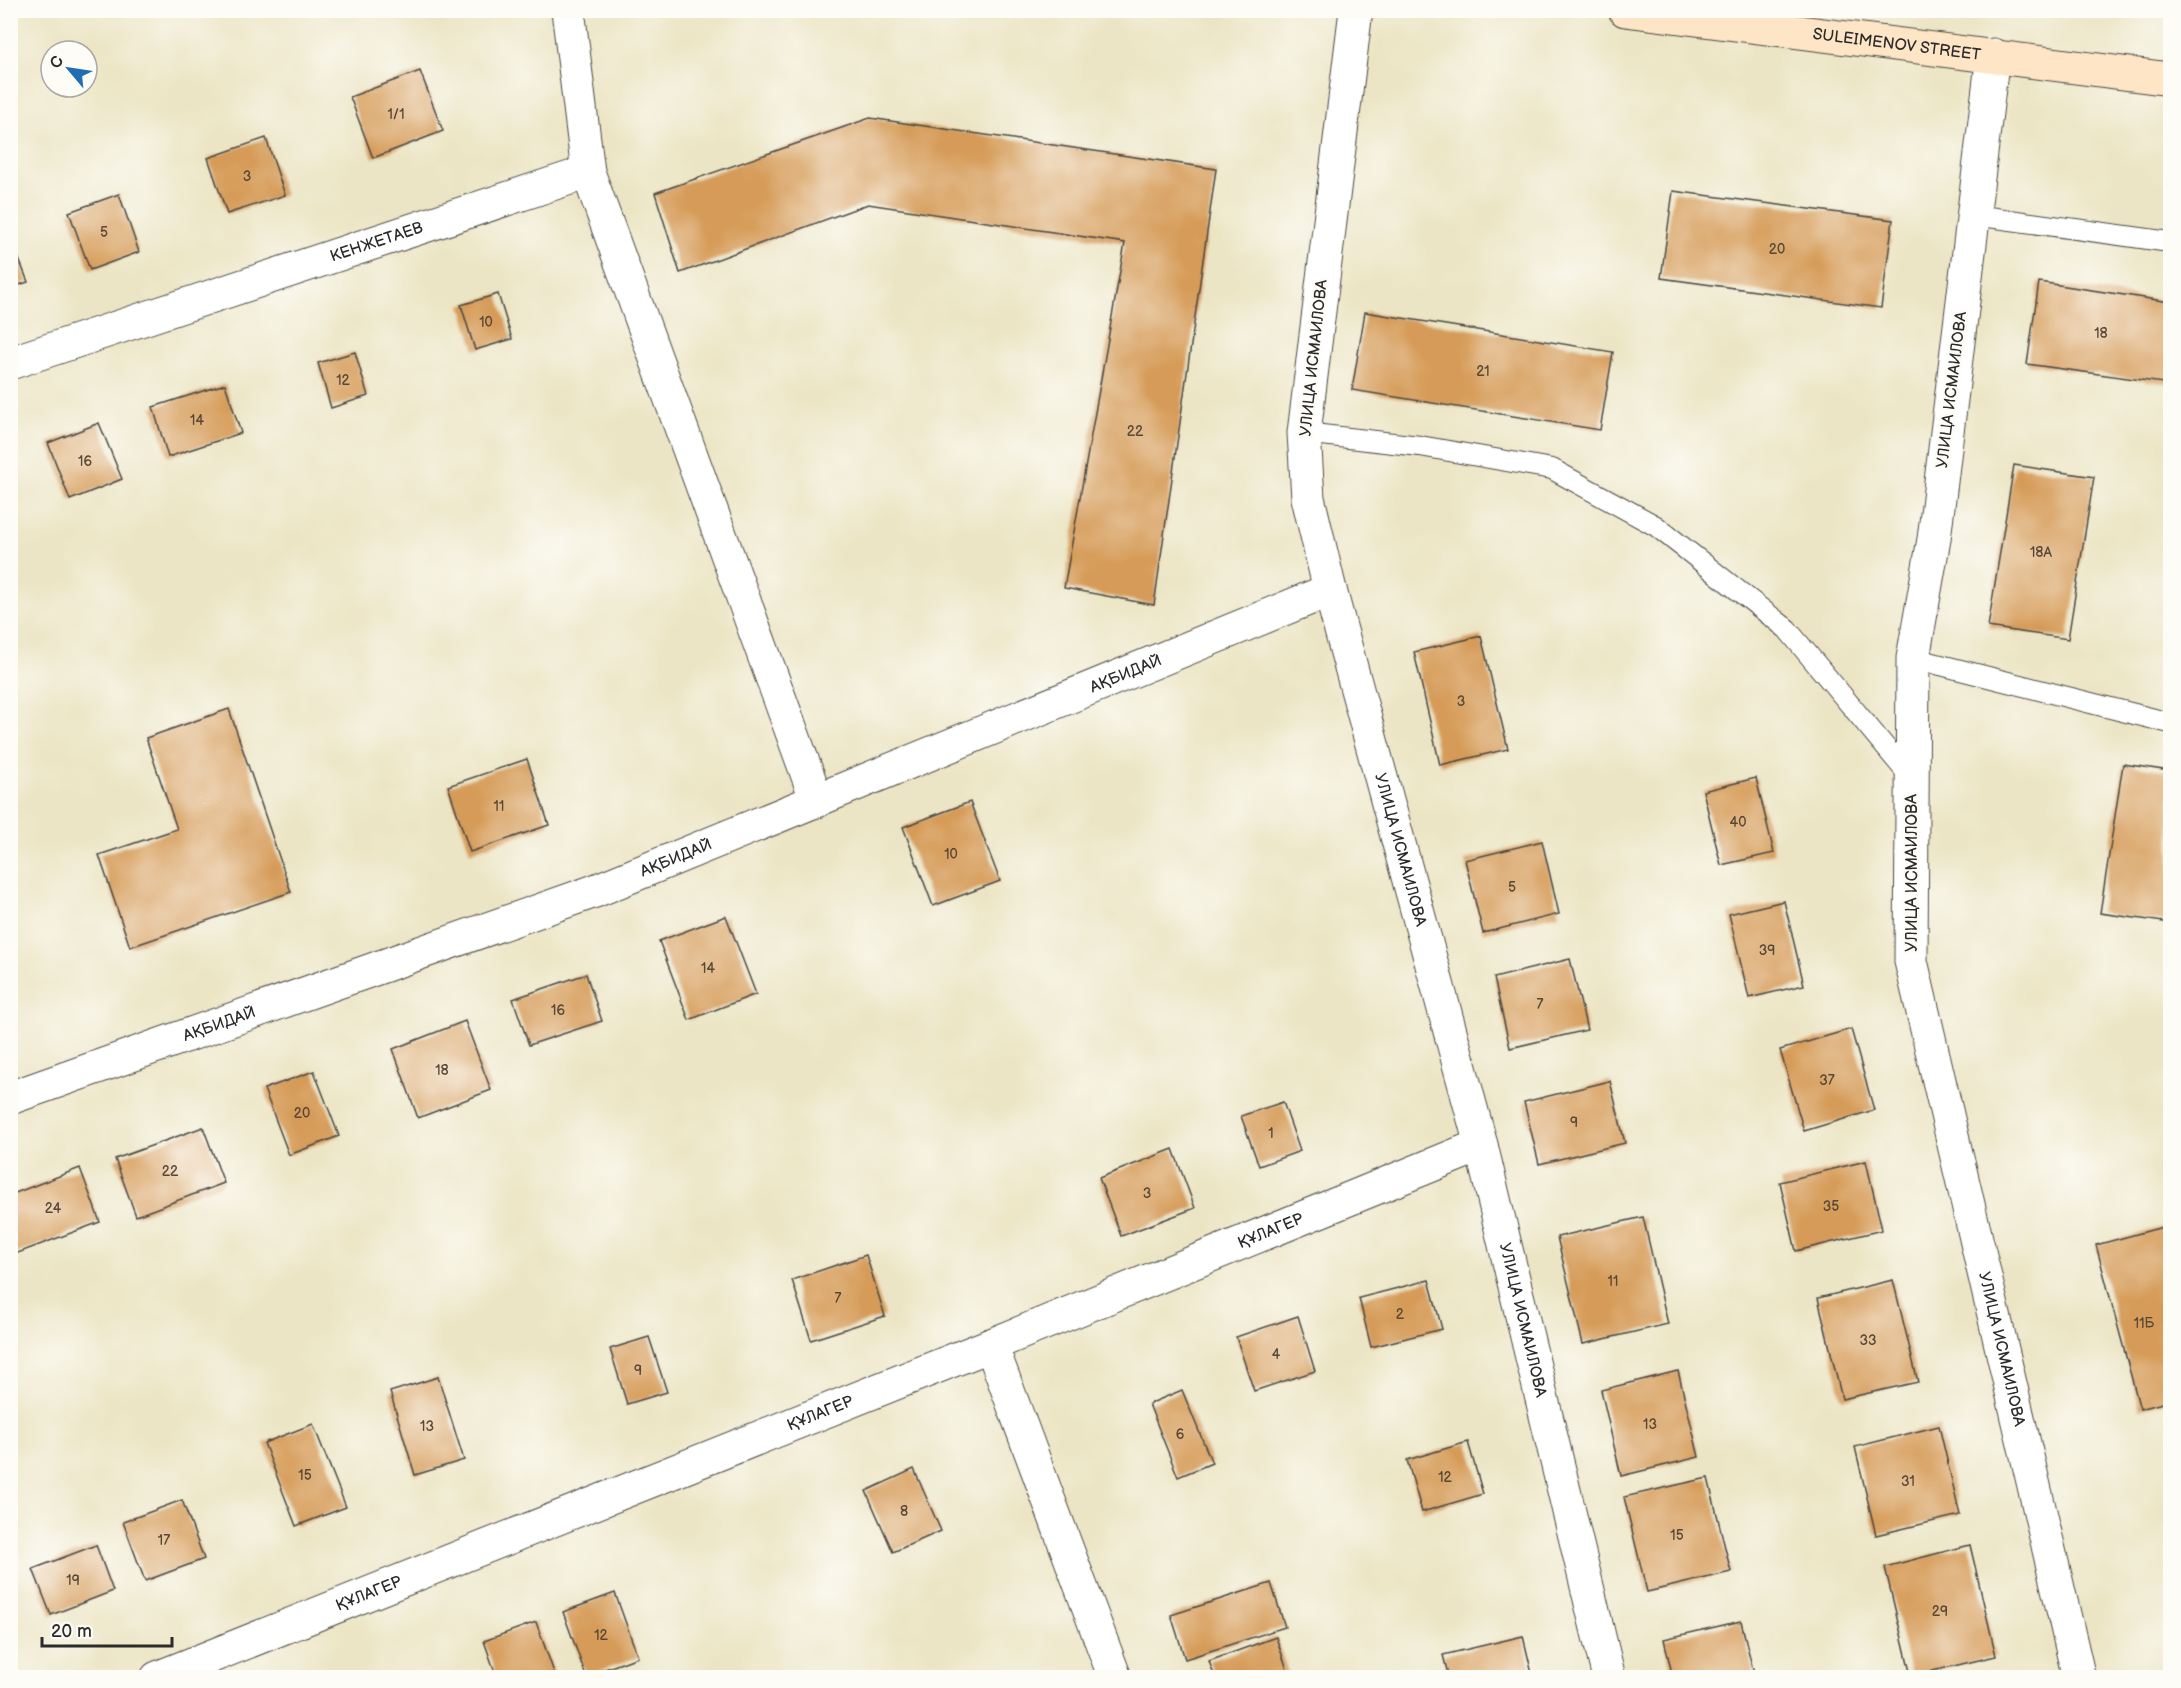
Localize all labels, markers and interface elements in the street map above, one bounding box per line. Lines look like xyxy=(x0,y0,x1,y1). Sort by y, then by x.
street label: SULEIMENOV STREET xyxy=(1812,24,1982,65)
north arrow xyxy=(39,39,99,99)
text: С xyxy=(46,53,68,72)
house number: 1/1 xyxy=(387,106,405,123)
house number: 3 xyxy=(243,168,251,185)
street label: КЕНЖЕТАЕВ xyxy=(328,218,425,266)
house number: 5 xyxy=(100,224,108,241)
house number: 20 xyxy=(1769,241,1785,258)
street label: УЛИЦА ИСМАИЛОВА xyxy=(1296,278,1332,437)
street label: УЛИЦА ИСМАИЛОВА xyxy=(1933,310,1971,469)
house number: 10 xyxy=(479,314,493,331)
house number: 18 xyxy=(2094,325,2108,342)
house number: 21 xyxy=(1476,363,1490,380)
house number: 12 xyxy=(336,372,351,389)
house number: 14 xyxy=(190,412,204,429)
house number: 22 xyxy=(1127,423,1144,440)
house number: 16 xyxy=(78,453,92,470)
house number: 18А xyxy=(2030,544,2053,561)
street label: АҚБИДАЙ xyxy=(1086,651,1164,697)
house number: 3 xyxy=(1457,693,1465,710)
street label: УЛИЦА ИСМАИЛОВА xyxy=(1371,771,1431,929)
street label: УЛИЦА ИСМАИЛОВА xyxy=(1903,794,1922,952)
house number: 11 xyxy=(494,798,504,815)
house number: 40 xyxy=(1730,814,1746,831)
street label: АҚБИДАЙ xyxy=(636,835,715,881)
house number: 10 xyxy=(944,846,958,863)
house number: 5 xyxy=(1508,879,1516,896)
house number: 39 xyxy=(1759,942,1775,959)
house number: 14 xyxy=(701,960,715,977)
house number: 7 xyxy=(1537,996,1544,1013)
street label: АҚБИДАЙ xyxy=(180,1002,258,1046)
house number: 16 xyxy=(551,1002,565,1019)
house number: 18 xyxy=(435,1062,449,1079)
house number: 37 xyxy=(1819,1072,1835,1089)
house number: 20 xyxy=(294,1105,310,1122)
house number: 9 xyxy=(1570,1114,1578,1131)
house number: 1 xyxy=(1268,1125,1274,1142)
house number: 22 xyxy=(162,1163,179,1180)
house number: 3 xyxy=(1143,1185,1151,1202)
house number: 35 xyxy=(1823,1198,1839,1215)
house number: 24 xyxy=(45,1200,62,1217)
street label: ҚҰЛАГЕР xyxy=(1235,1209,1306,1253)
street label: УЛИЦА ИСМАИЛОВА xyxy=(1495,1241,1551,1399)
street label: УЛИЦА ИСМАИЛОВА xyxy=(1975,1270,2029,1428)
house number: 11 xyxy=(1608,1273,1618,1290)
house number: 7 xyxy=(835,1290,842,1307)
house number: 2 xyxy=(1396,1306,1405,1323)
house number: 11Б xyxy=(2134,1315,2155,1332)
house number: 33 xyxy=(1859,1332,1877,1349)
house number: 4 xyxy=(1272,1346,1281,1363)
house number: 9 xyxy=(634,1362,642,1379)
street label: ҚҰЛАГЕР xyxy=(784,1392,856,1435)
house number: 13 xyxy=(1643,1416,1657,1433)
house number: 13 xyxy=(420,1418,434,1435)
house number: 6 xyxy=(1176,1426,1185,1443)
house number: 15 xyxy=(298,1467,312,1484)
house number: 12 xyxy=(1438,1469,1453,1486)
house number: 31 xyxy=(1901,1473,1915,1490)
house number: 8 xyxy=(900,1503,908,1520)
house number: 15 xyxy=(1670,1527,1684,1544)
house number: 17 xyxy=(158,1532,170,1549)
house number: 19 xyxy=(66,1572,80,1589)
street label: ҚҰЛАГЕР xyxy=(333,1572,404,1615)
house number: 29 xyxy=(1932,1603,1948,1620)
scale bar xyxy=(42,1610,172,1648)
text: 20 m xyxy=(51,1621,92,1642)
house number: 12 xyxy=(594,1627,609,1644)

